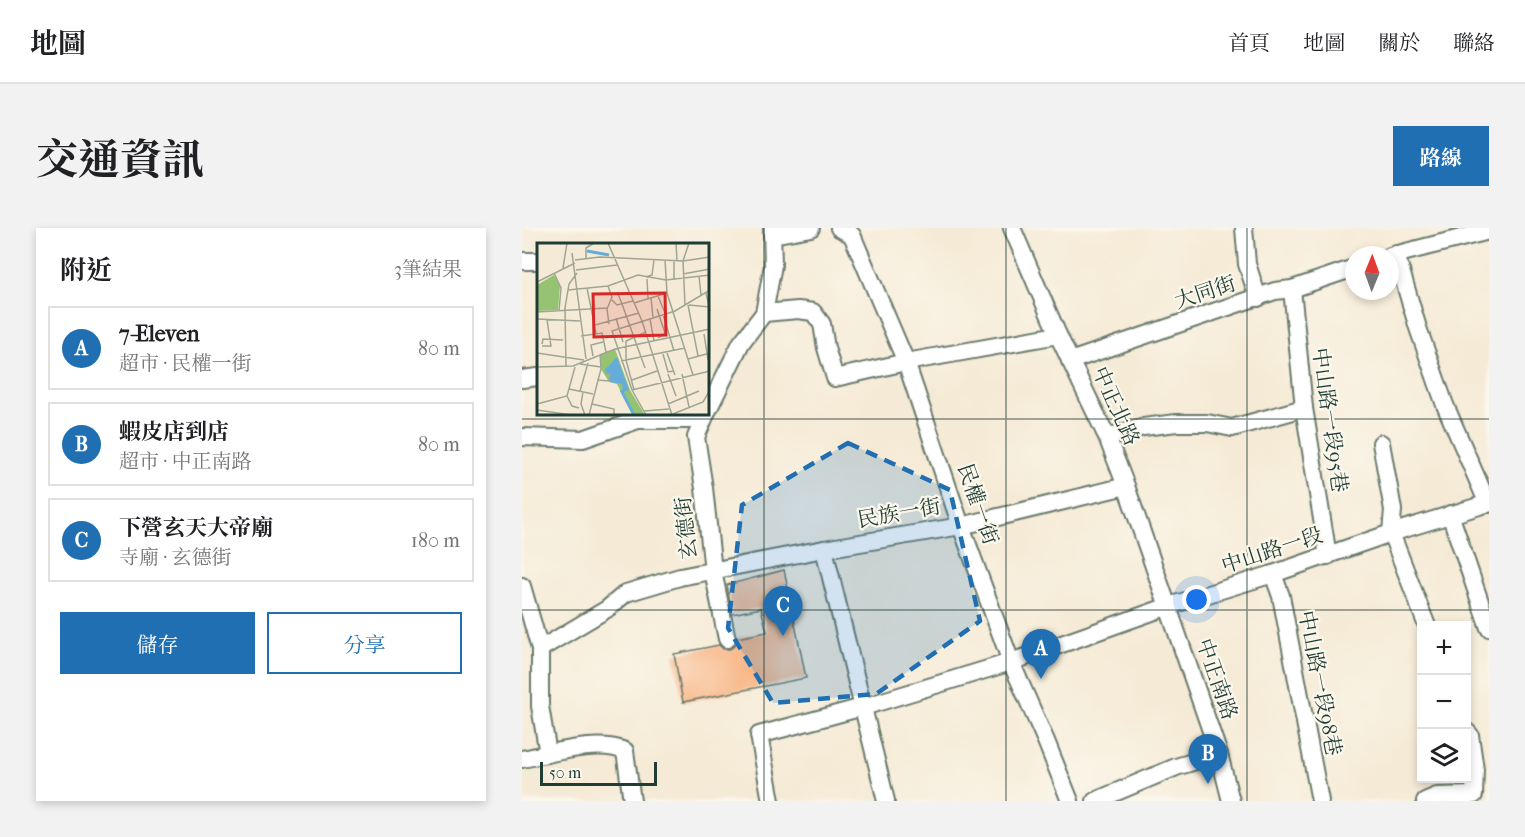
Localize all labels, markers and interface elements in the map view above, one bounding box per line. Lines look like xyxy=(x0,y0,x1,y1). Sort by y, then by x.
text: 地圖 xyxy=(30,27,86,60)
text: 首頁 xyxy=(1228,31,1270,55)
text: 地圖 xyxy=(1303,31,1345,55)
text: 關於 xyxy=(1378,31,1420,55)
text: 聯絡 xyxy=(1453,31,1495,55)
button: 路線 xyxy=(1393,126,1489,186)
text: 交通資訊 xyxy=(36,136,204,185)
inset map xyxy=(537,243,710,416)
north arrow xyxy=(1345,246,1399,300)
text: 附近 xyxy=(60,255,112,286)
text: 3筆結果 xyxy=(394,258,462,281)
street label: 大同街 xyxy=(1171,271,1239,313)
text: 7-Eleven xyxy=(119,321,200,347)
text: A xyxy=(75,337,88,360)
text: 80 m xyxy=(418,337,460,360)
street label: 中山路一段95巷 xyxy=(1308,346,1352,494)
text: 超市 · 民權一街 xyxy=(119,352,252,375)
street label: 中正北路 xyxy=(1088,363,1144,449)
text: 蝦皮店到店 xyxy=(119,419,229,445)
text: B xyxy=(75,433,88,456)
text: 80 m xyxy=(418,433,460,456)
text: 超市 · 中正南路 xyxy=(119,450,252,473)
street label: 民權一街 xyxy=(953,460,1003,548)
street label: 民族一街 xyxy=(856,494,942,532)
street label: 玄德街 xyxy=(671,495,701,561)
text: 下營玄天大帝廟 xyxy=(119,515,273,541)
street label: 中山路一段 xyxy=(1218,522,1326,578)
text: C xyxy=(75,529,88,552)
text: 180 m xyxy=(411,529,460,552)
text: 寺廟 · 玄德街 xyxy=(119,546,232,569)
your location xyxy=(1182,585,1211,614)
pin: C xyxy=(764,586,802,636)
street label: 中山路一段98巷 xyxy=(1294,608,1346,758)
button: 儲存 xyxy=(60,612,255,674)
button: 分享 xyxy=(267,612,462,674)
map controls xyxy=(1417,621,1471,783)
button: + xyxy=(1417,621,1471,675)
pin: A xyxy=(1022,630,1060,679)
street label: 中正南路 xyxy=(1192,635,1242,723)
button: − xyxy=(1417,675,1471,729)
button: layers xyxy=(1417,729,1471,783)
pin: B xyxy=(1188,734,1228,784)
scale bar xyxy=(540,759,657,786)
text: 50 m xyxy=(549,763,581,782)

